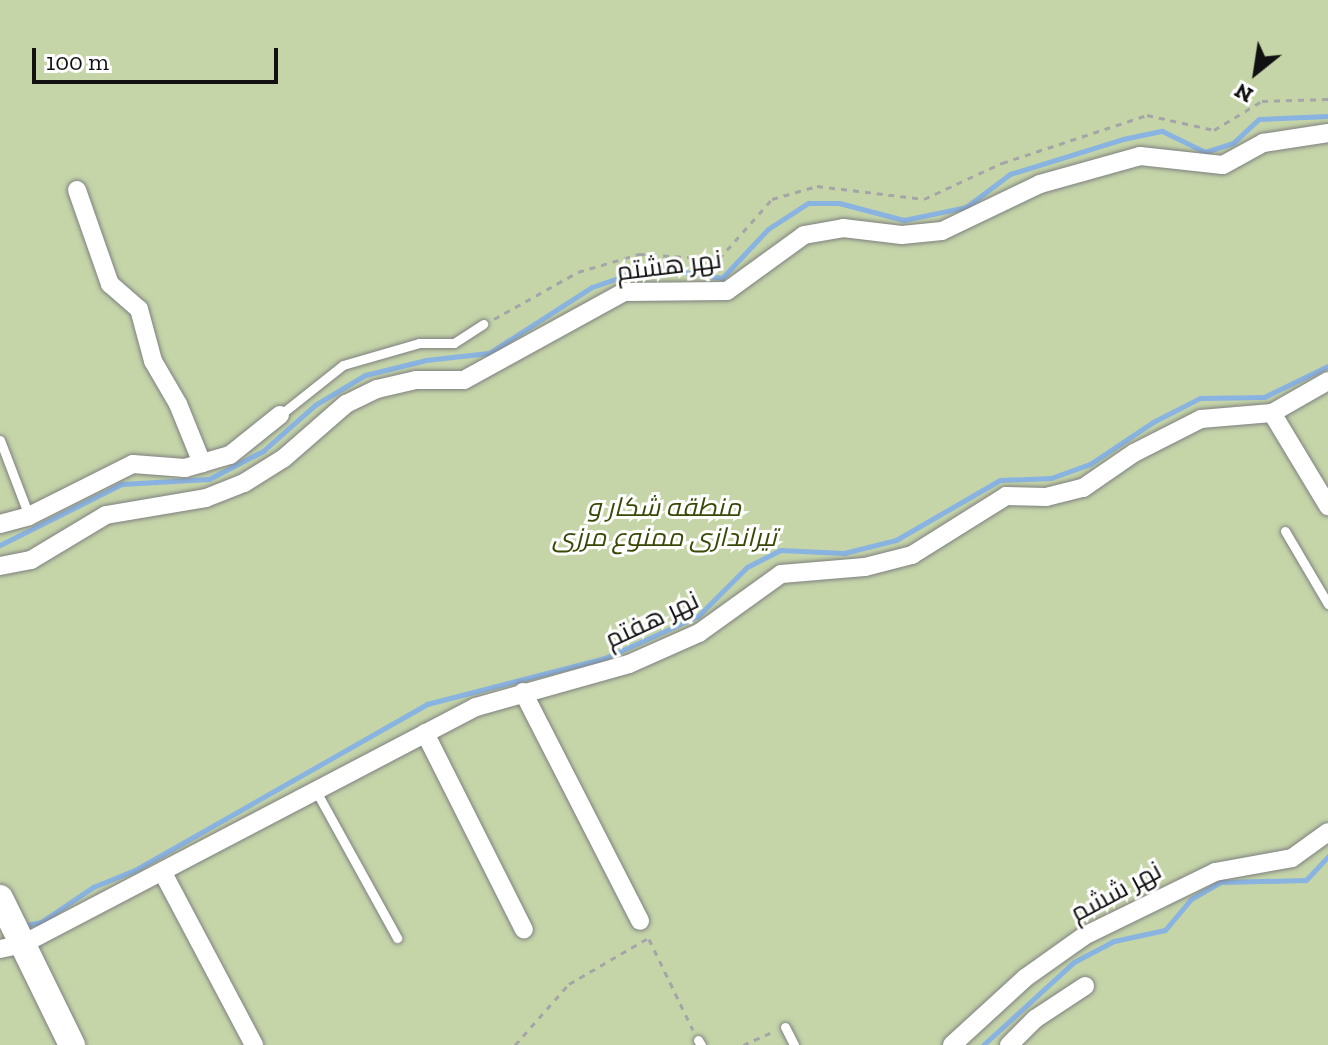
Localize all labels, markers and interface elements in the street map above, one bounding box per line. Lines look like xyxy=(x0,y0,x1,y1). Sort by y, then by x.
scale bar xyxy=(36,32,282,82)
north arrow xyxy=(1216,32,1296,112)
text: 100 m xyxy=(46,47,109,76)
text: N xyxy=(1230,77,1258,109)
street label: نهر هشتم xyxy=(615,244,723,288)
park label: منطقه شکار و تیراندازی ممنوع مرزی xyxy=(552,492,776,554)
street label: نهر هفتم xyxy=(600,585,704,655)
street label: نهر ششم xyxy=(1065,855,1167,929)

